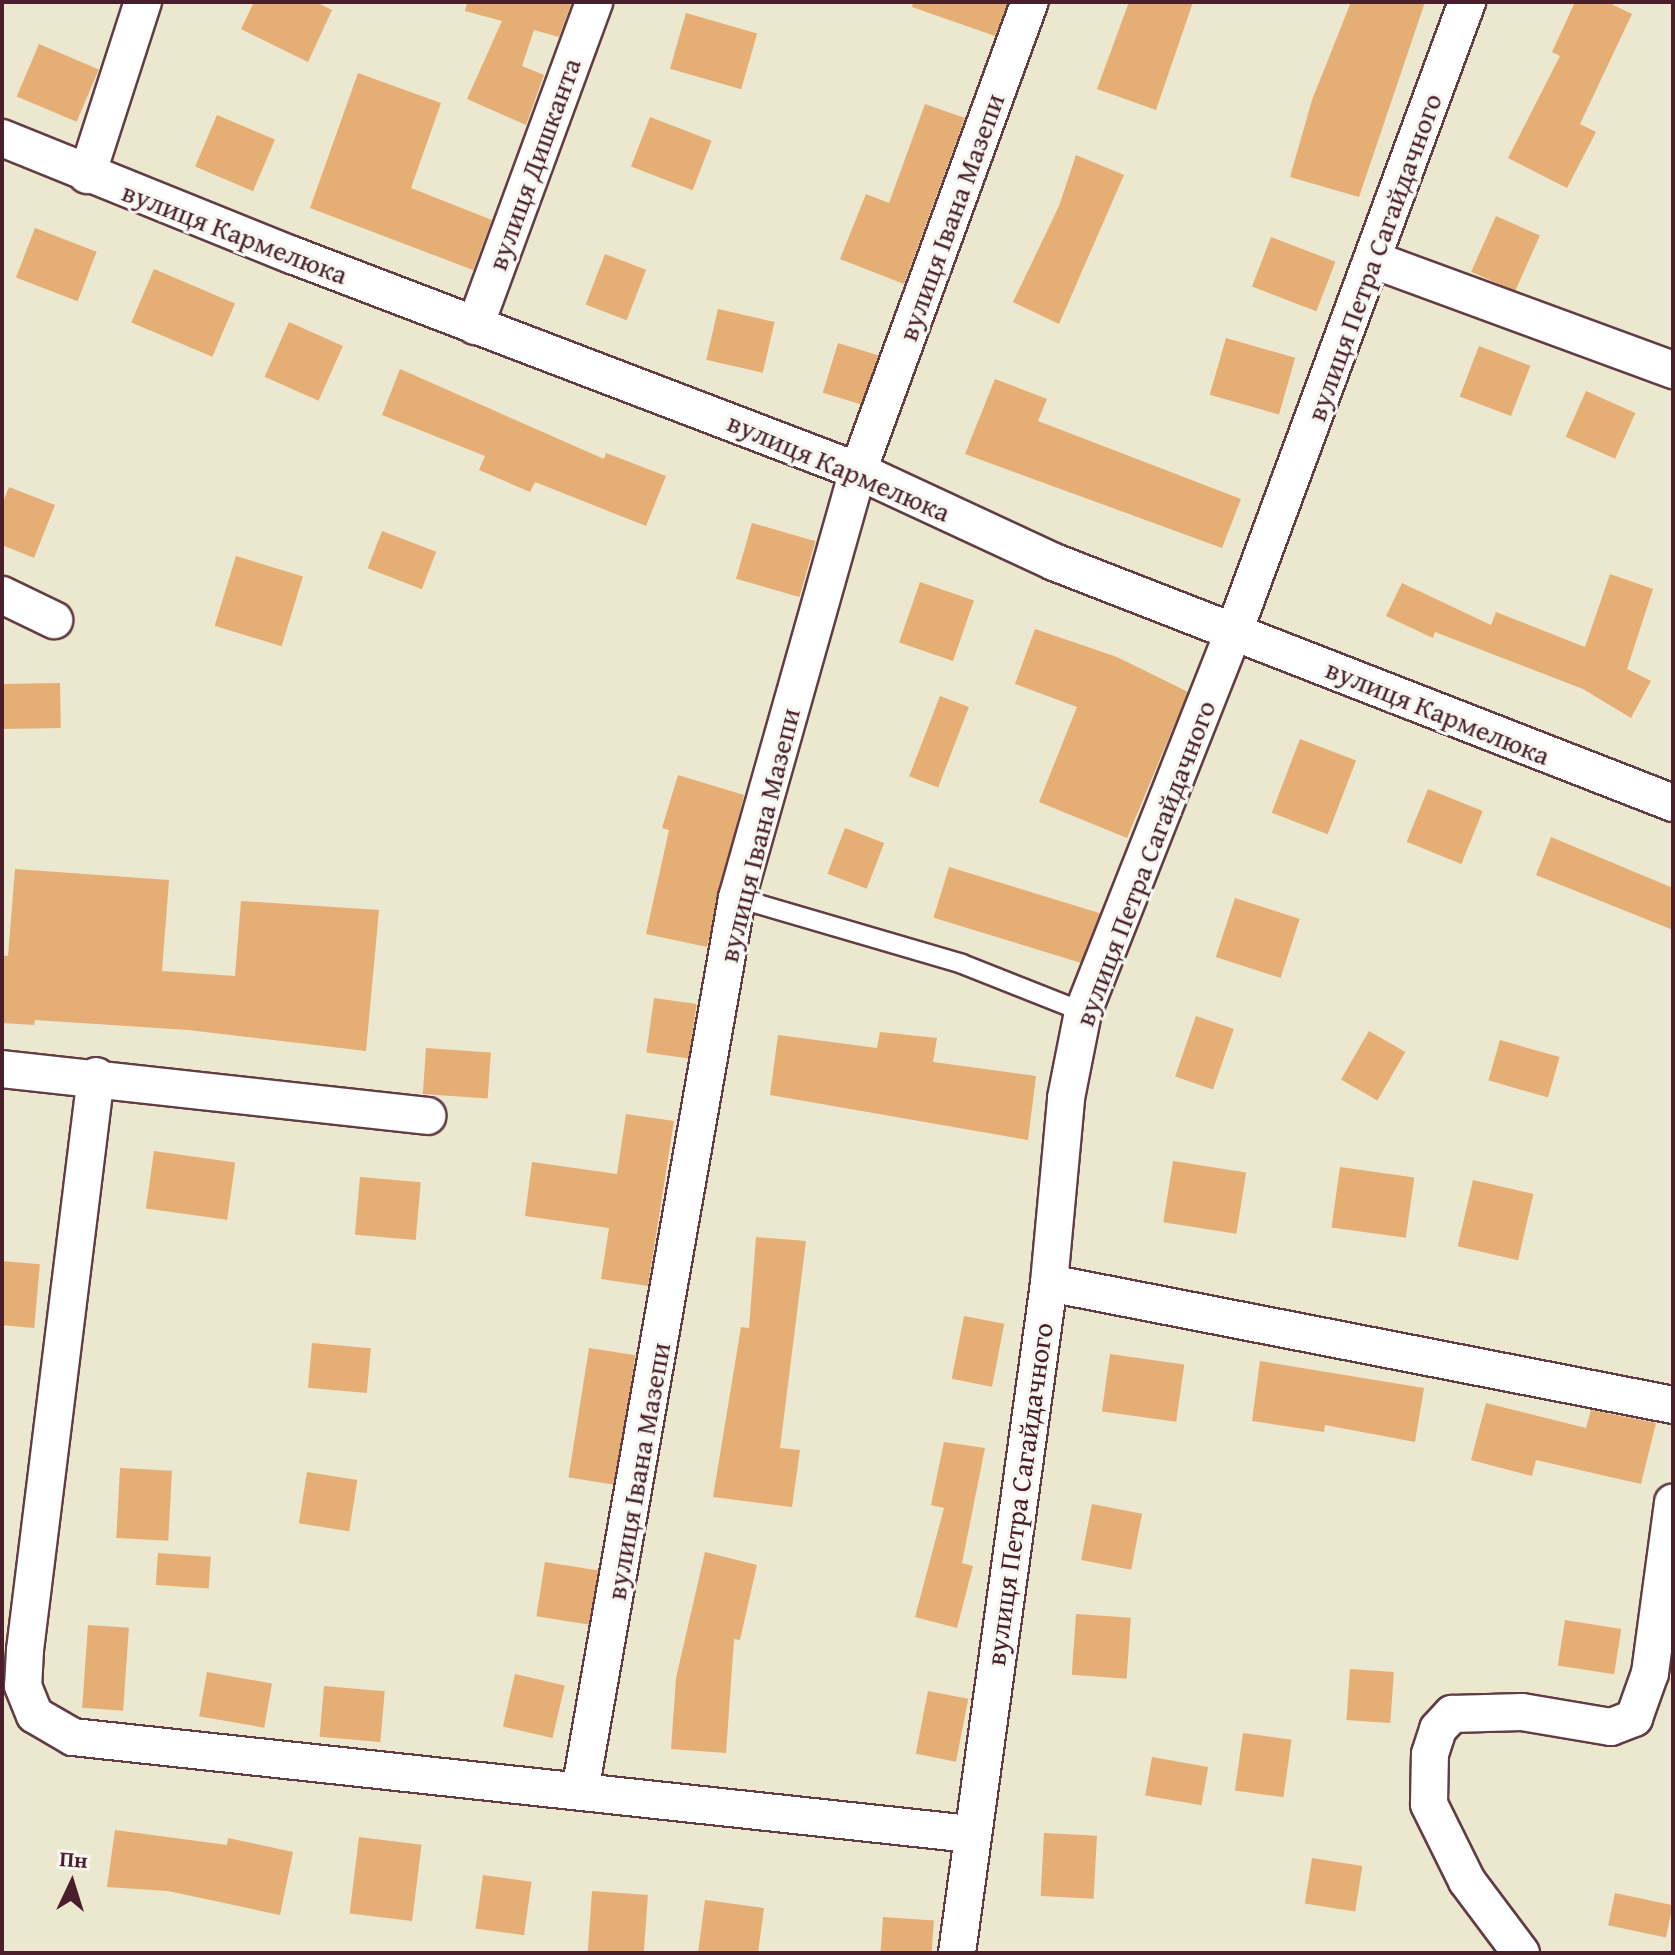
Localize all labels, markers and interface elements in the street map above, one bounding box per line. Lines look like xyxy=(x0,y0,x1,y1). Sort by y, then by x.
street label: вулиця Дишканта xyxy=(480,53,588,275)
street label: вулиця Івана Мазепи xyxy=(891,89,1011,345)
street label: вулиця Петра Сагайдачного xyxy=(1299,89,1449,425)
street label: вулиця Кармелюка xyxy=(118,175,352,291)
street label: вулиця Кармелюка xyxy=(723,405,955,529)
street label: вулиця Кармелюка xyxy=(1321,652,1555,772)
street label: вулиця Петра Сагайдачного xyxy=(1067,695,1223,1031)
street label: вулиця Івана Мазепи xyxy=(711,704,807,966)
street label: вулиця Петра Сагайдачного xyxy=(978,1320,1060,1668)
street label: вулиця Івана Мазепи xyxy=(599,1340,677,1602)
text: Пн xyxy=(58,1842,89,1876)
north arrow xyxy=(32,1843,112,1923)

